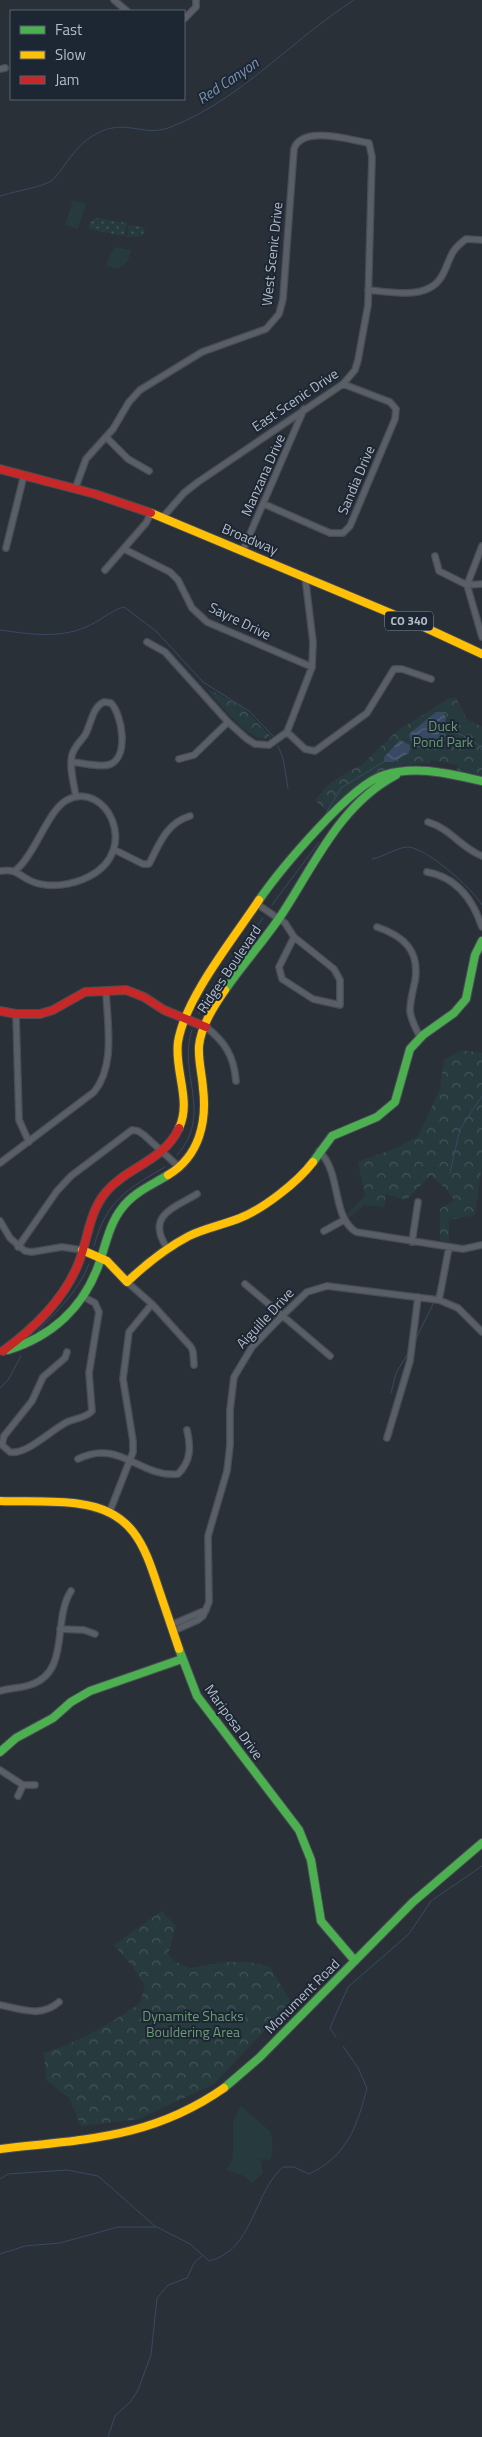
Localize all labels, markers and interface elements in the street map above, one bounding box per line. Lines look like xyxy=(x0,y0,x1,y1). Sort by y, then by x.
legend xyxy=(10,10,185,100)
text: Fast xyxy=(55,18,83,41)
text: Slow xyxy=(55,43,86,66)
water label: Red Canyon xyxy=(192,51,264,110)
text: Jam xyxy=(55,68,79,91)
street label: West Scenic Drive xyxy=(256,201,287,307)
street label: East Scenic Drive xyxy=(247,363,342,436)
street label: Manzana Drive xyxy=(235,430,290,519)
street label: Sandia Drive xyxy=(332,442,380,518)
street label: Broadway xyxy=(219,517,282,560)
street label: Sayre Drive xyxy=(206,596,275,645)
road number: CO 340 xyxy=(385,612,433,630)
park label: Duck Pond Park xyxy=(413,715,474,752)
street label: Ridges Boulevard xyxy=(191,920,266,1017)
street label: Aiguille Drive xyxy=(231,1283,298,1353)
street label: Mariposa Drive xyxy=(200,1680,269,1764)
street label: Monument Road xyxy=(259,1953,344,2038)
park label: Dynamite Shacks Bouldering Area xyxy=(142,2005,244,2042)

